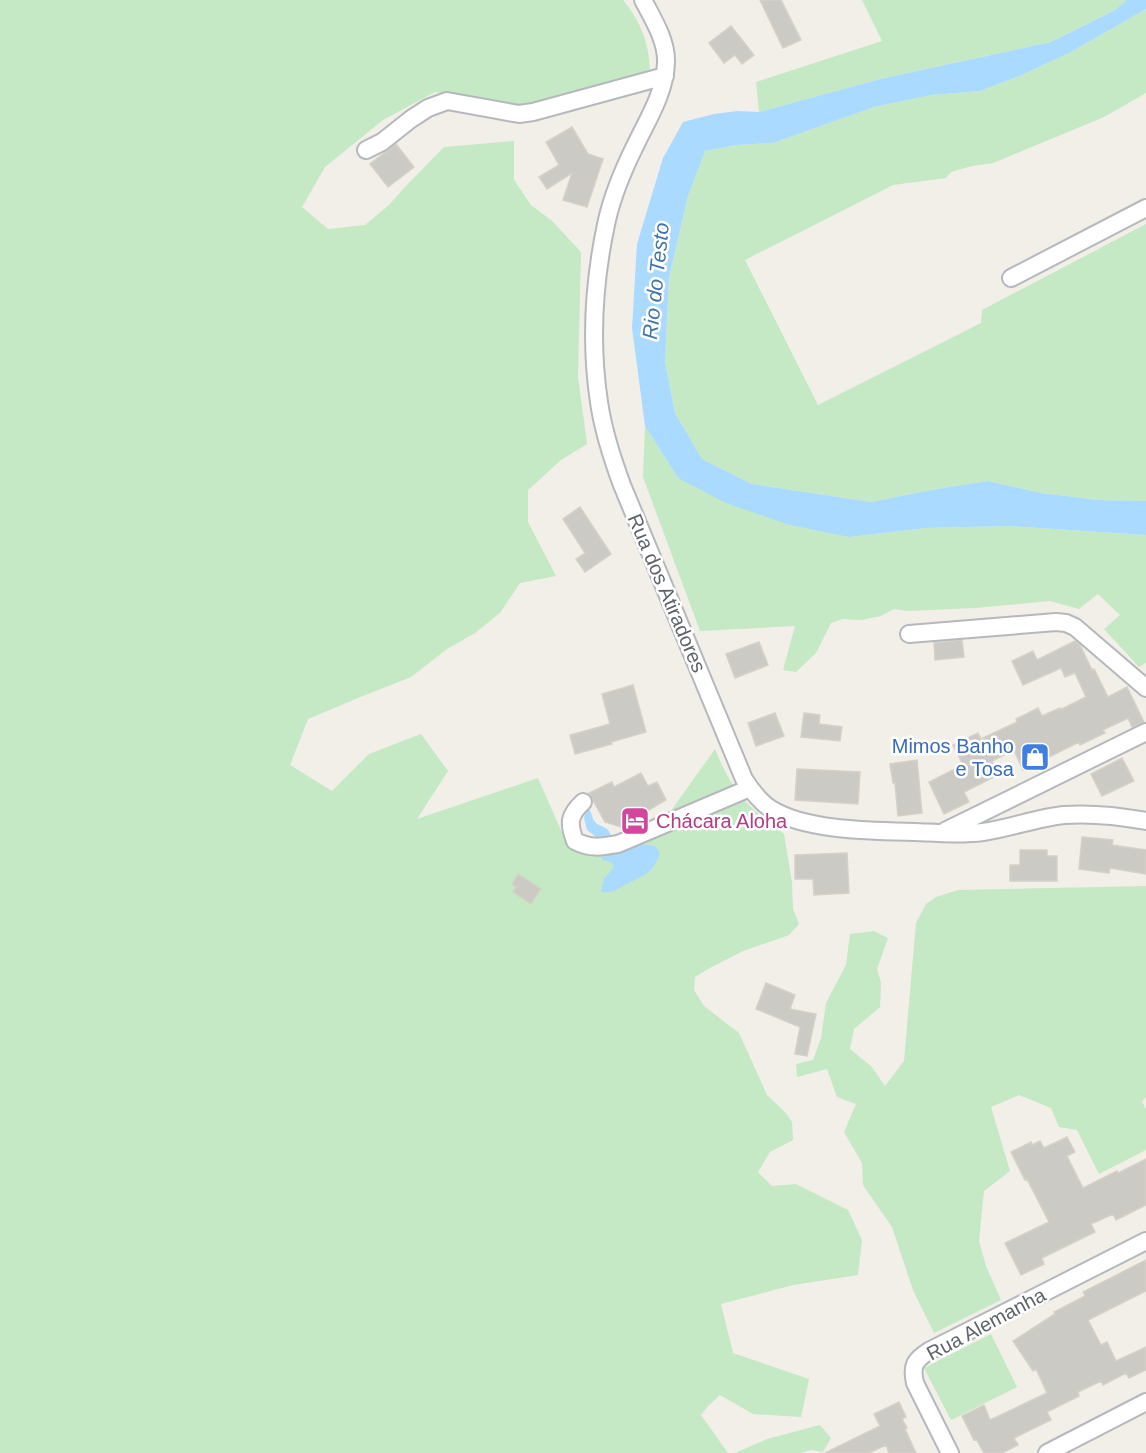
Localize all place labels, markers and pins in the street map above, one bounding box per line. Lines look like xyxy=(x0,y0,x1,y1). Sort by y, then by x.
place label: Mimos Banho e Tosa xyxy=(892,735,1015,780)
shop icon: Mimos Banho e Tosa xyxy=(1019,741,1051,773)
hotel icon: Chácara Aloha xyxy=(619,805,651,837)
place label: Chácara Aloha xyxy=(656,810,788,832)

